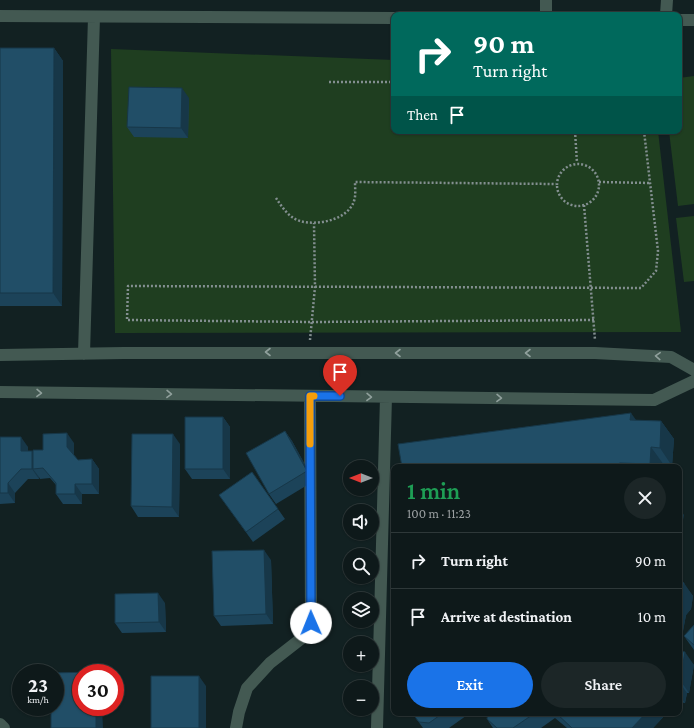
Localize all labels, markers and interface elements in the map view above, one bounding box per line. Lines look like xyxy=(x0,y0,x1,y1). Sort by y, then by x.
icon: right xyxy=(407,28,459,80)
text: 90 m xyxy=(473,28,534,59)
text: Turn right xyxy=(473,61,547,81)
icon: arrive xyxy=(446,104,468,126)
text: Then xyxy=(407,107,438,123)
one-way arrow xyxy=(265,348,271,356)
one-way arrow xyxy=(395,349,401,357)
one-way arrow xyxy=(525,349,531,357)
one-way arrow xyxy=(655,352,661,361)
pin xyxy=(323,355,357,396)
icon: arrive xyxy=(329,361,351,383)
one-way arrow xyxy=(36,389,42,397)
one-way arrow xyxy=(166,390,172,398)
one-way arrow xyxy=(366,393,372,401)
one-way arrow xyxy=(496,394,502,402)
north arrow xyxy=(343,460,379,496)
map controls xyxy=(343,460,379,716)
text: 1 min xyxy=(407,477,460,504)
button: close xyxy=(624,477,666,519)
button: sound xyxy=(343,504,379,540)
text: 100 m · 11:23 xyxy=(407,506,471,521)
button: search xyxy=(343,548,379,584)
icon: right xyxy=(407,550,429,572)
text: Turn right xyxy=(441,553,508,569)
text: 90 m xyxy=(635,553,666,569)
button: layers xyxy=(343,592,379,628)
position arrow xyxy=(290,602,332,644)
icon: arrive xyxy=(407,606,429,628)
text: Arrive at destination xyxy=(441,609,572,625)
text: 10 m xyxy=(638,609,666,625)
button: + xyxy=(343,636,379,672)
button: Exit xyxy=(407,662,533,708)
button: Share xyxy=(541,662,666,708)
speed limit sign: 30 xyxy=(72,664,124,716)
text: 23 xyxy=(28,674,48,696)
button: − xyxy=(343,680,379,716)
text: km/h xyxy=(27,694,49,705)

